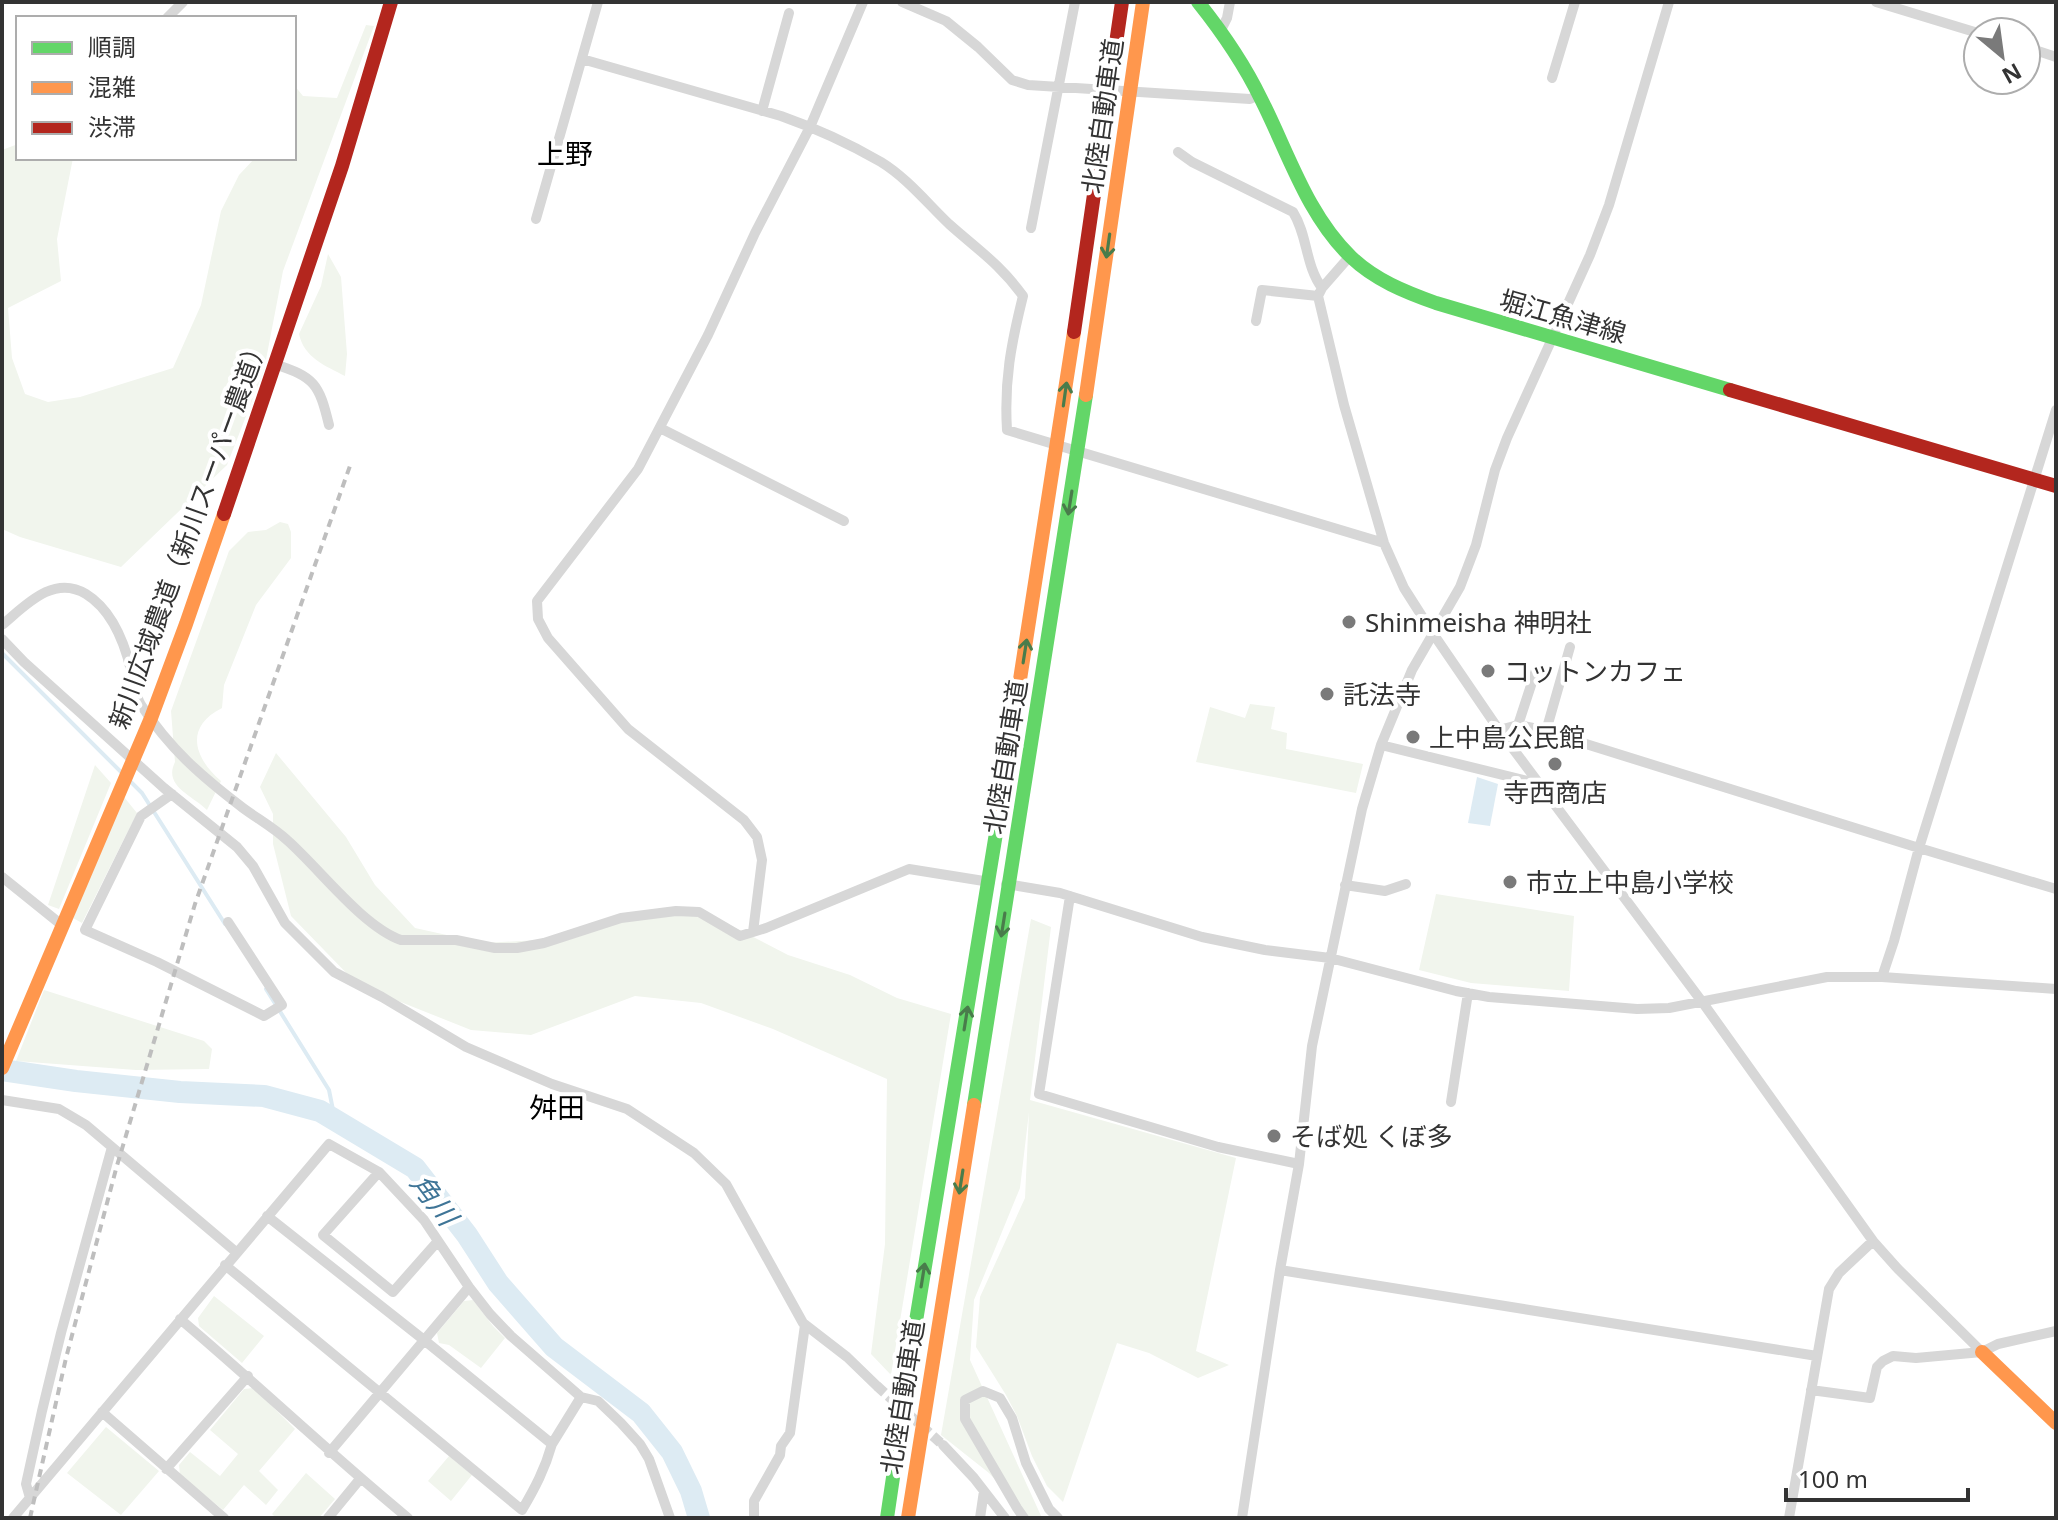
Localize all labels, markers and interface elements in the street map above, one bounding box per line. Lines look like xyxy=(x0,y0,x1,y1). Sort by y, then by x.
legend xyxy=(16,16,296,160)
north arrow xyxy=(1962,16,2042,96)
text: 順調 xyxy=(88,30,136,63)
street label: 北陸自動車道 xyxy=(1073,36,1131,196)
text: N xyxy=(1997,57,2027,92)
text: 混雑 xyxy=(88,70,136,103)
text: 渋滞 xyxy=(88,110,136,143)
district label: 上野 xyxy=(537,134,593,172)
one-way arrow xyxy=(1100,232,1115,258)
street label: 堀江魚津線 xyxy=(1496,281,1630,351)
street label: 新川広域農道（新川スーパー農道） xyxy=(100,331,276,733)
one-way arrow xyxy=(1058,382,1073,407)
one-way arrow xyxy=(1061,489,1076,515)
place label: Shinmeisha 神明社 xyxy=(1365,604,1592,640)
marker: Shinmeisha 神明社 xyxy=(1340,613,1358,631)
one-way arrow xyxy=(1018,639,1033,664)
place label: コットンカフェ xyxy=(1504,653,1686,689)
marker: コットンカフェ xyxy=(1479,662,1497,680)
place label: 託法寺 xyxy=(1343,676,1421,712)
street label: 北陸自動車道 xyxy=(975,677,1035,837)
marker: 託法寺 xyxy=(1318,685,1336,703)
place label: 上中島公民館 xyxy=(1429,719,1585,755)
marker: 上中島公民館 xyxy=(1404,728,1422,746)
marker: 寺西商店 xyxy=(1546,755,1564,773)
place label: 寺西商店 xyxy=(1503,774,1607,810)
place label: 市立上中島小学校 xyxy=(1526,864,1734,900)
marker: 市立上中島小学校 xyxy=(1501,873,1519,891)
one-way arrow xyxy=(994,912,1009,938)
one-way arrow xyxy=(959,1006,974,1031)
district label: 舛田 xyxy=(529,1088,585,1126)
place label: そば処 くぼ多 xyxy=(1290,1118,1453,1154)
marker: そば処 くぼ多 xyxy=(1265,1127,1283,1145)
water label: 角川 xyxy=(403,1165,469,1235)
one-way arrow xyxy=(953,1169,968,1194)
one-way arrow xyxy=(917,1262,932,1288)
street label: 北陸自動車道 xyxy=(872,1317,932,1477)
scale bar xyxy=(1786,1452,1968,1502)
text: 100 m xyxy=(1798,1462,1868,1495)

